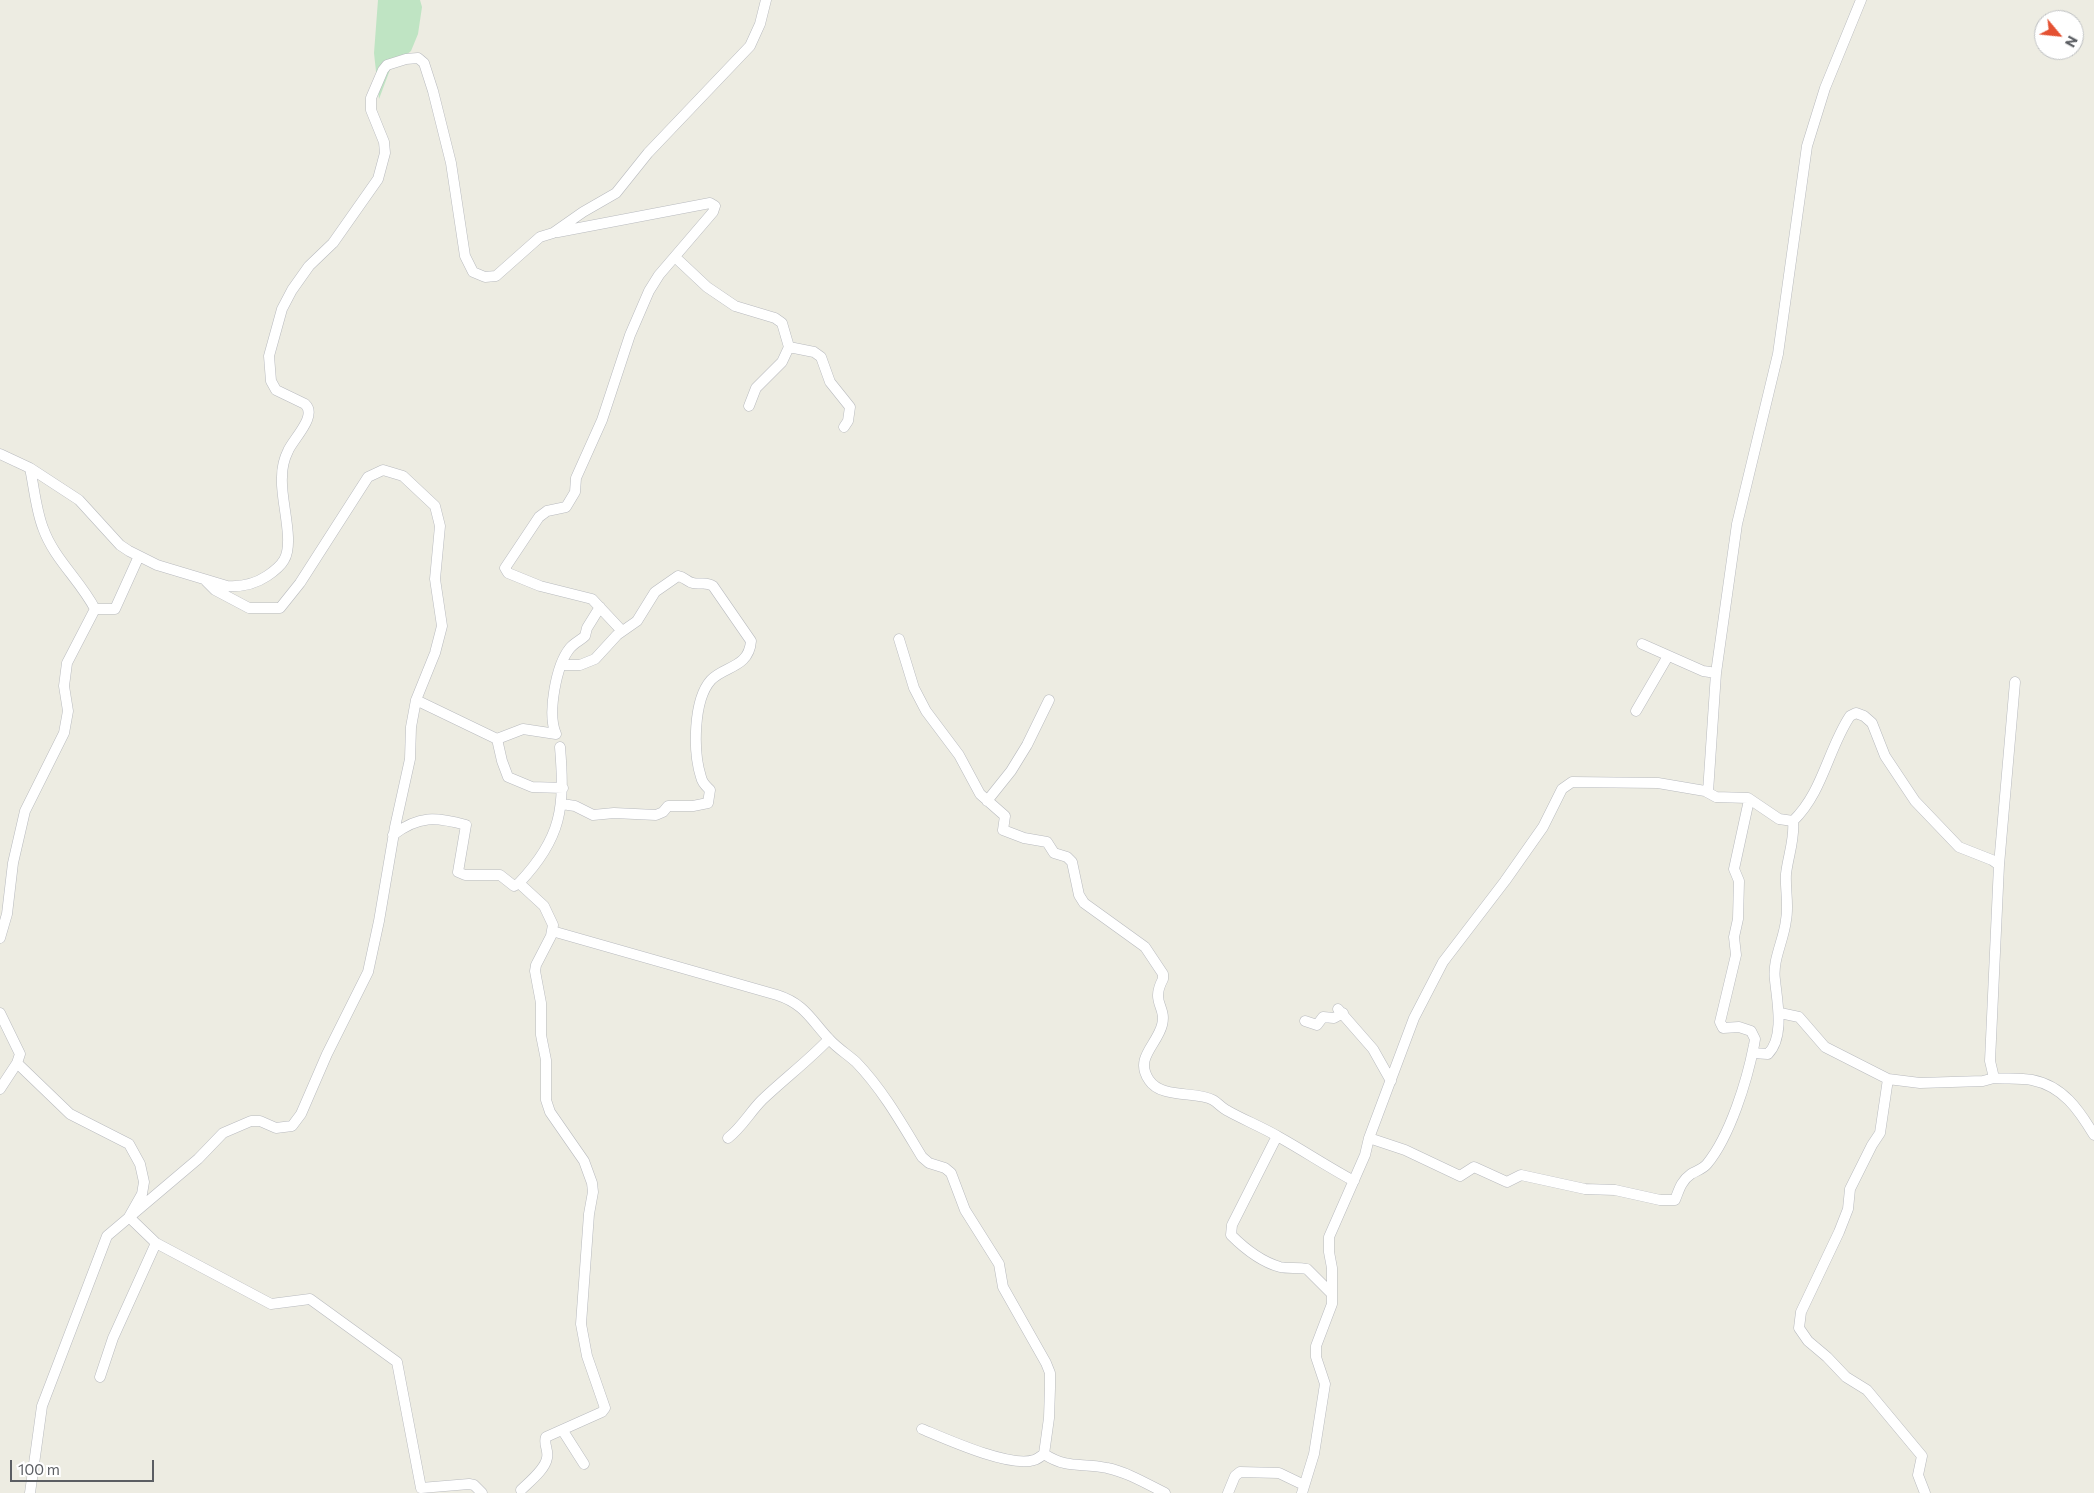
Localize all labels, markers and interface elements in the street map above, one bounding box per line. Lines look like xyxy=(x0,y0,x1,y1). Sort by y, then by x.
north arrow xyxy=(2034,10,2084,60)
text: N xyxy=(2062,33,2082,50)
scale bar xyxy=(12,1450,156,1482)
text: 100 m xyxy=(18,1460,60,1478)

